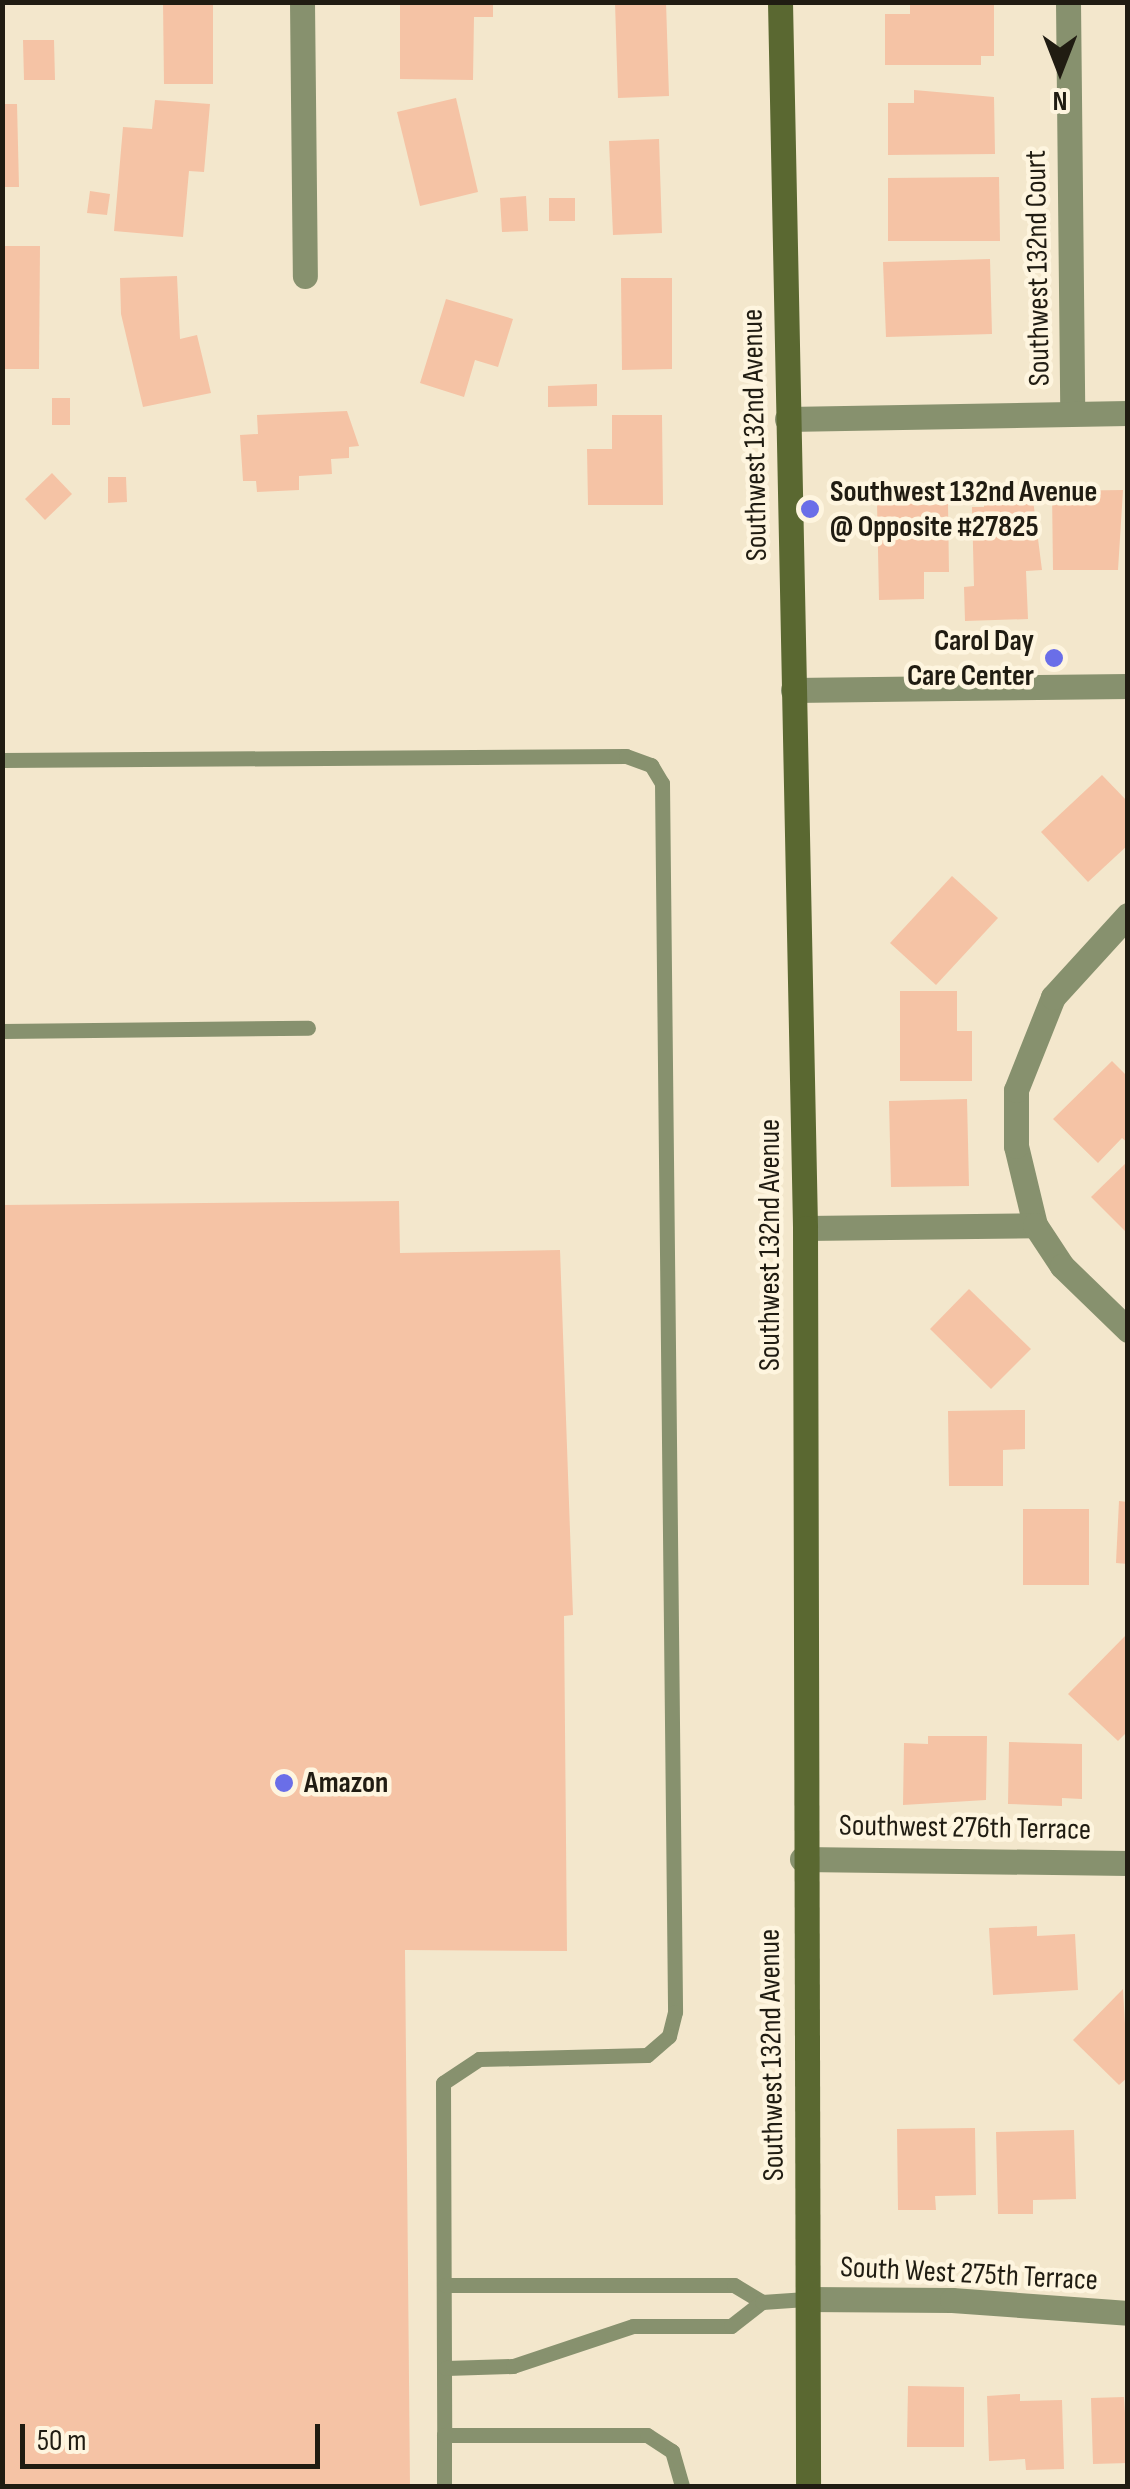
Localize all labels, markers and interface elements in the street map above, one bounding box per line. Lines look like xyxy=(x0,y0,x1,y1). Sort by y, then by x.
north arrow xyxy=(1010,20,1110,120)
text: N xyxy=(1053,84,1067,117)
street label: Southwest 132nd Court xyxy=(1018,150,1058,386)
street label: Southwest 132nd Avenue xyxy=(735,309,775,561)
place label: Southwest 132nd Avenue @ Opposite #27825 xyxy=(830,474,1097,544)
marker: Southwest 132nd Avenue @ Opposite #27825 xyxy=(799,498,821,520)
place label: Carol Day Care Center xyxy=(907,623,1034,694)
marker: Carol Day Care Center xyxy=(1043,647,1065,669)
street label: Southwest 132nd Avenue xyxy=(752,1119,788,1371)
place label: Amazon xyxy=(304,1765,388,1801)
marker: Amazon xyxy=(273,1772,295,1794)
street label: Southwest 276th Terrace xyxy=(839,1808,1091,1848)
street label: Southwest 132nd Avenue xyxy=(752,1929,792,2181)
street label: South West 275th Terrace xyxy=(839,2249,1099,2299)
scale bar xyxy=(25,2404,325,2466)
text: 50 m xyxy=(37,2423,86,2459)

